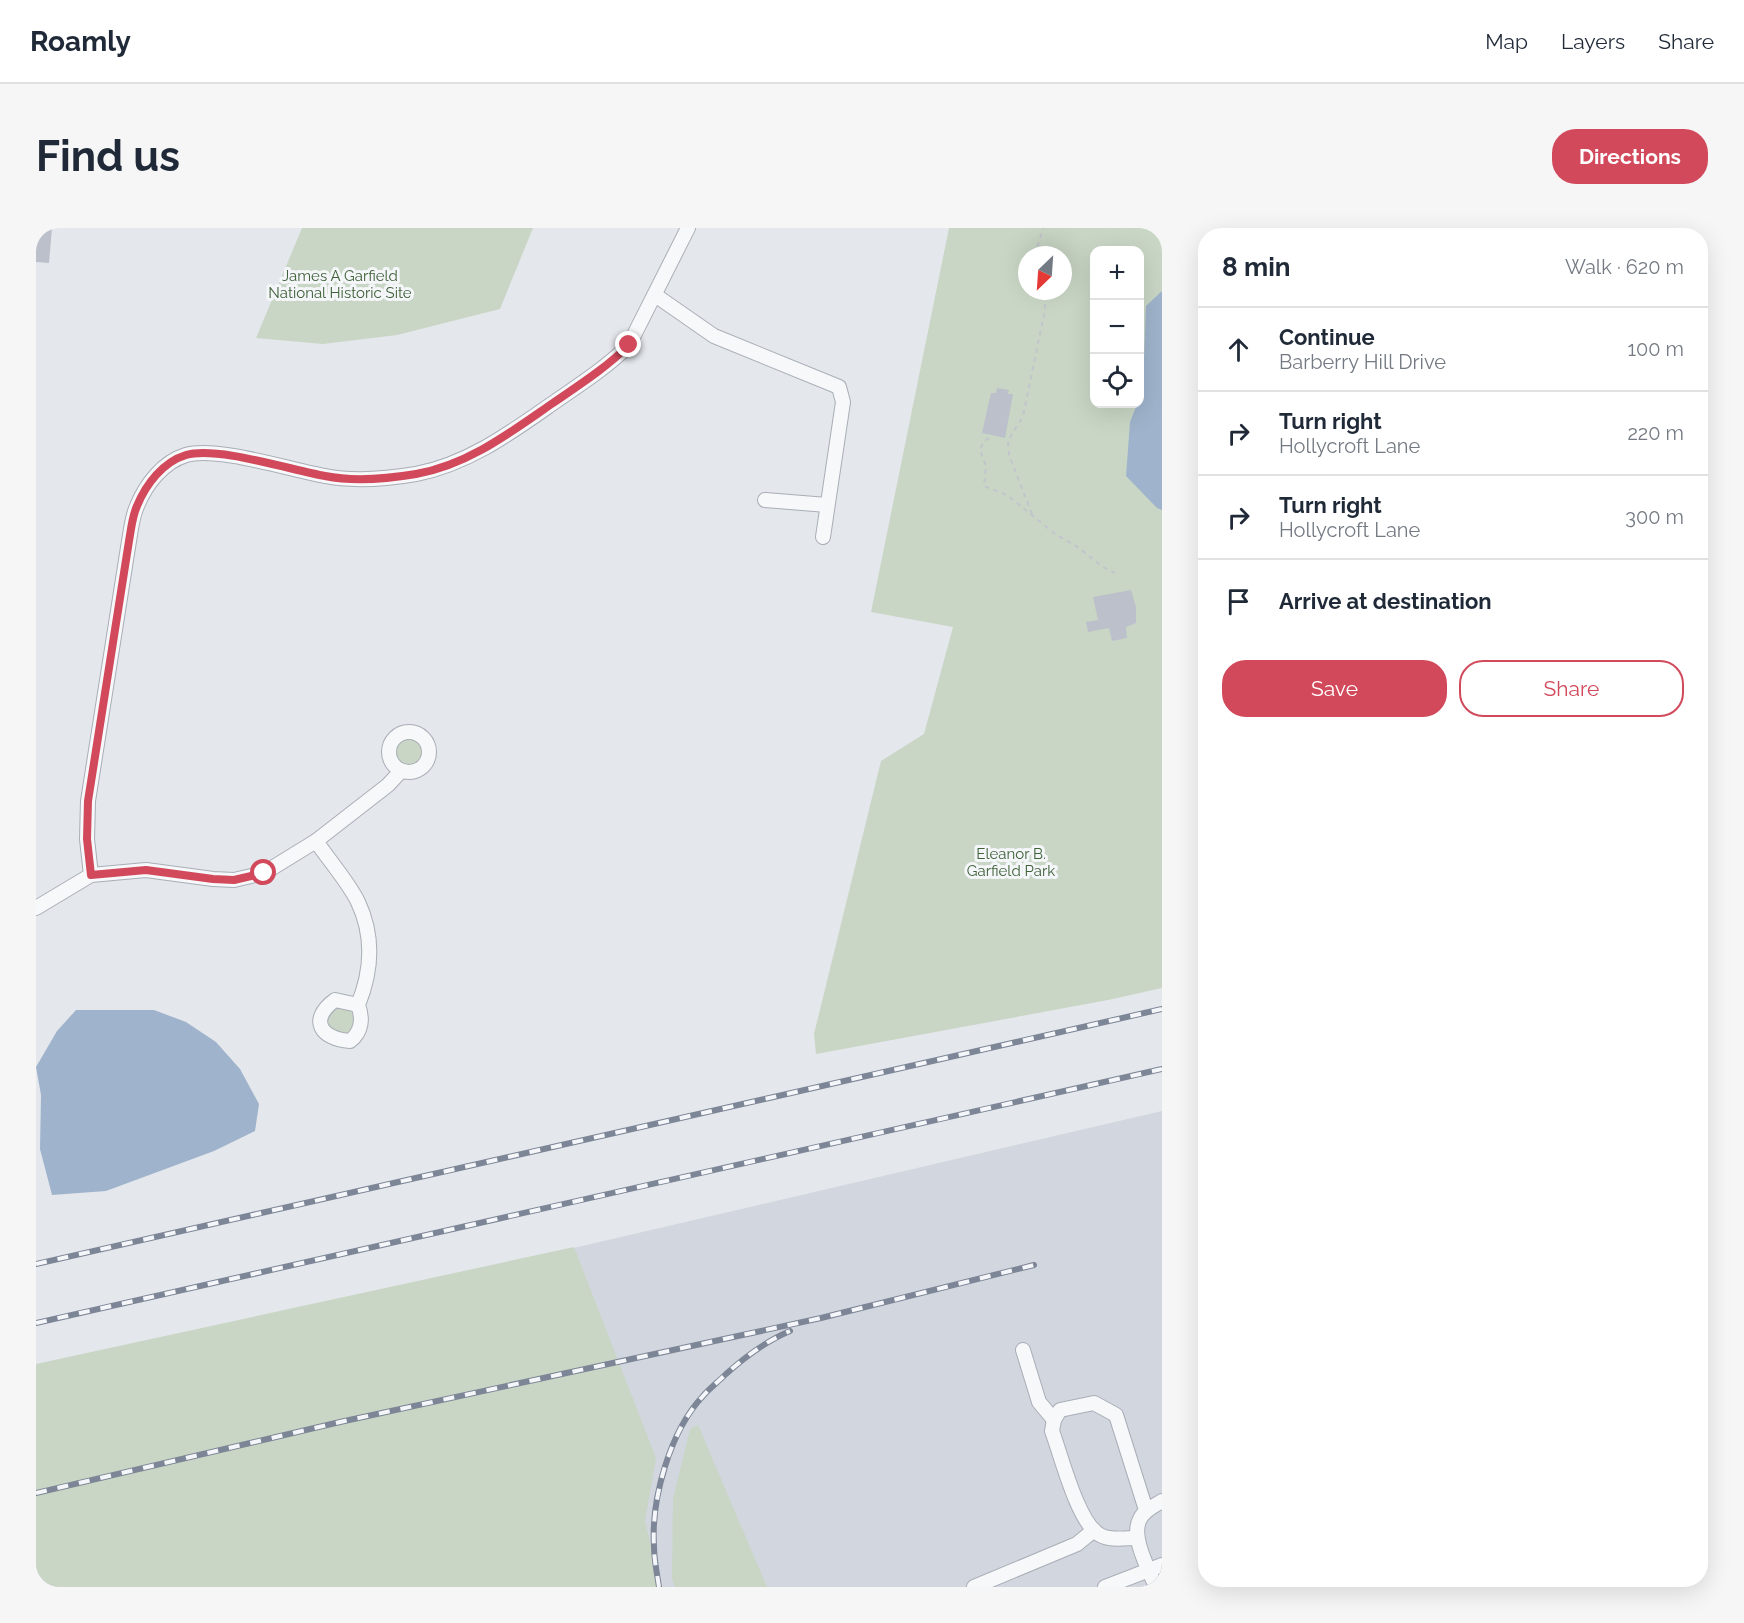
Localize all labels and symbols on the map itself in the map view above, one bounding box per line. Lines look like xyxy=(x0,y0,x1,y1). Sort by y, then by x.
north arrow xyxy=(1018,246,1072,300)
park label: James A Garfield National Historic Site xyxy=(268,267,412,302)
route end xyxy=(615,331,641,357)
park label: Eleanor B. Garfield Park xyxy=(967,845,1055,880)
route start xyxy=(250,859,276,885)

